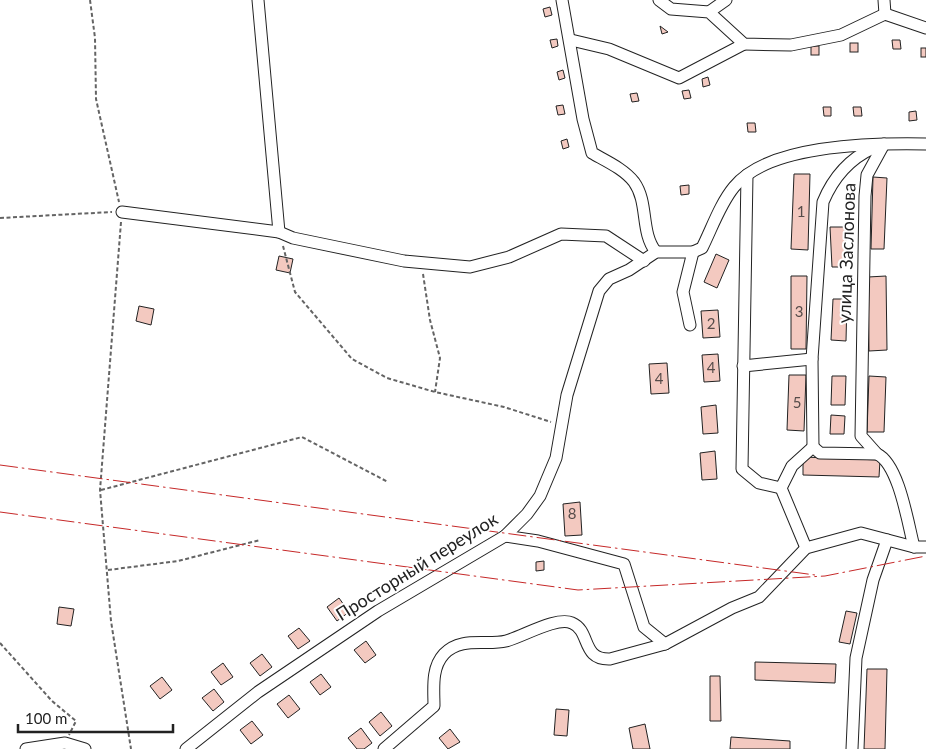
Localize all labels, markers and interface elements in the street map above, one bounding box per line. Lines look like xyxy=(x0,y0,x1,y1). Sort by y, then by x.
street label: улица Заслонова xyxy=(833,182,859,324)
house number: 1 xyxy=(797,202,805,220)
house number: 3 xyxy=(795,302,803,320)
house number: 2 xyxy=(707,314,715,332)
house number: 4 xyxy=(707,358,716,376)
house number: 4 xyxy=(655,369,664,387)
house number: 5 xyxy=(793,393,801,411)
house number: 8 xyxy=(568,504,576,522)
street label: Просторный переулок xyxy=(332,507,502,625)
scale bar xyxy=(18,702,172,734)
text: 100 m xyxy=(25,709,67,727)

